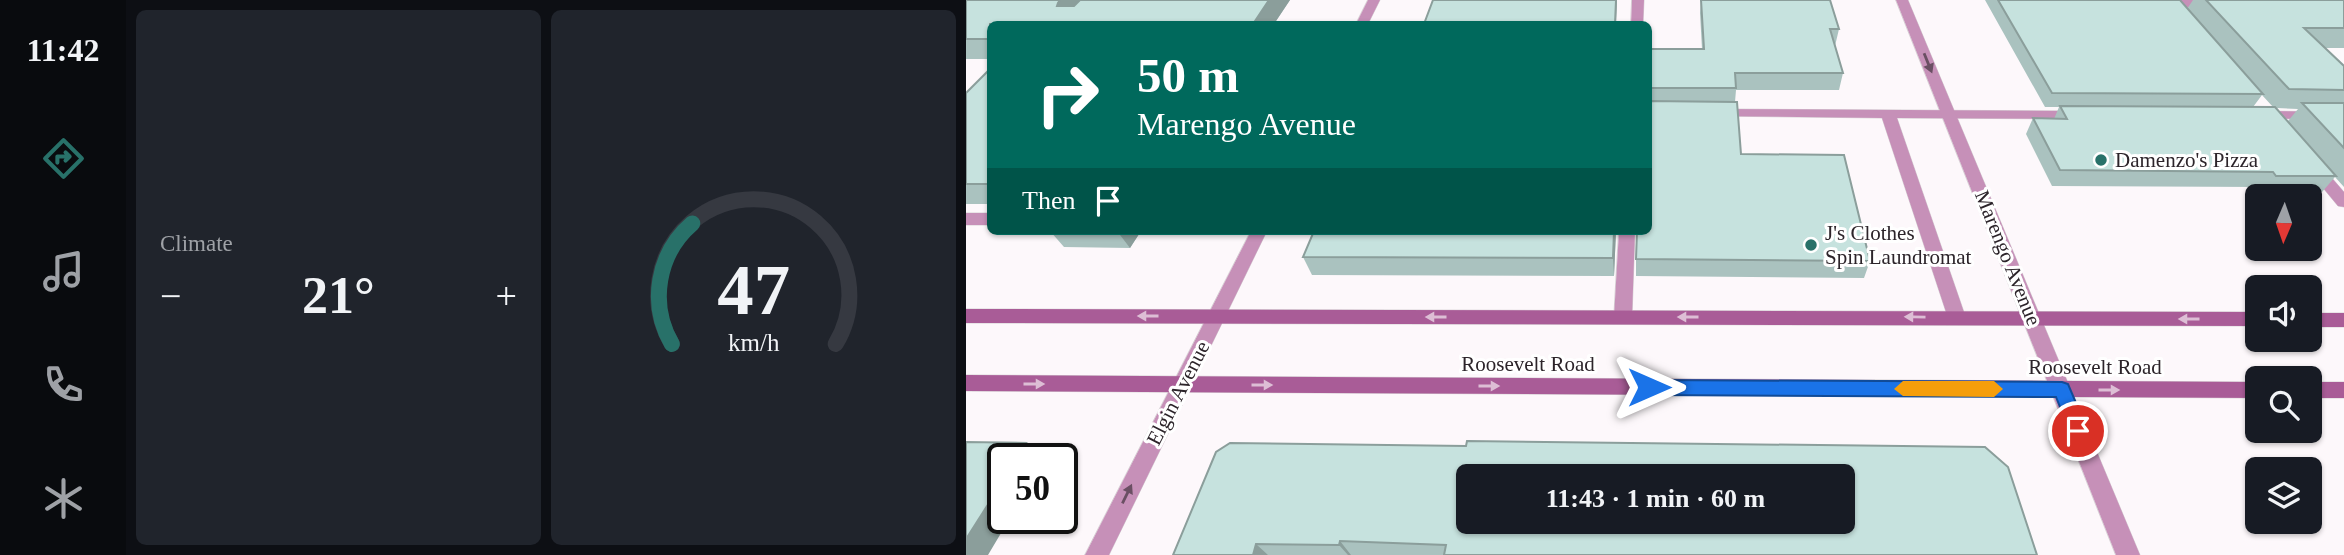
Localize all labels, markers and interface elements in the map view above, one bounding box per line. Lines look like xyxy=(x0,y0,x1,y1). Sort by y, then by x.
text: 11:42 xyxy=(27,32,99,68)
text: 50 m xyxy=(1137,48,1239,103)
icon: right xyxy=(1022,49,1113,140)
one-way arrow xyxy=(1923,53,1934,74)
text: Marengo Avenue xyxy=(1137,106,1356,142)
icon: directions xyxy=(39,134,88,183)
place label: Damenzo's Pizza xyxy=(2115,148,2259,172)
marker: Damenzo's Pizza xyxy=(2093,152,2109,168)
icon: arrive xyxy=(1089,182,1127,220)
north arrow xyxy=(2245,184,2322,261)
map controls xyxy=(2245,184,2322,534)
text: Then xyxy=(1022,186,1075,215)
street label: Marengo Avenue xyxy=(1970,187,2046,329)
place label: J's Clothes Spin Laundromat xyxy=(1825,221,1972,269)
text: Climate xyxy=(160,231,233,256)
marker: J's Clothes Spin Laundromat xyxy=(1803,237,1819,253)
icon: music xyxy=(39,247,88,296)
text: 47 xyxy=(717,249,790,330)
text: 21° xyxy=(302,267,375,324)
text: − xyxy=(160,275,181,317)
text: + xyxy=(496,275,517,317)
button: sound xyxy=(2245,275,2322,352)
one-way arrow xyxy=(1136,310,1158,322)
one-way arrow xyxy=(1424,311,1446,323)
one-way arrow xyxy=(1676,311,1698,323)
one-way arrow xyxy=(1904,311,1926,323)
one-way arrow xyxy=(2178,313,2200,325)
text: km/h xyxy=(728,328,780,355)
street label: Elgin Avenue xyxy=(1142,337,1214,449)
position arrow xyxy=(1612,350,1686,424)
street label: Roosevelt Road xyxy=(1461,352,1595,376)
street label: Roosevelt Road xyxy=(2028,355,2162,379)
icon: phone xyxy=(39,360,88,409)
button: search xyxy=(2245,366,2322,443)
one-way arrow xyxy=(1023,378,1045,390)
one-way arrow xyxy=(1251,379,1273,391)
one-way arrow xyxy=(1478,380,1500,392)
one-way arrow xyxy=(2098,384,2120,396)
pin xyxy=(2048,401,2108,461)
icon: arrive xyxy=(2059,412,2097,450)
speed limit sign: 50 xyxy=(987,443,1078,534)
button: layers xyxy=(2245,457,2322,534)
icon: climate xyxy=(39,474,88,523)
one-way arrow xyxy=(1121,484,1133,504)
text: 11:43 · 1 min · 60 m xyxy=(1546,484,1765,513)

